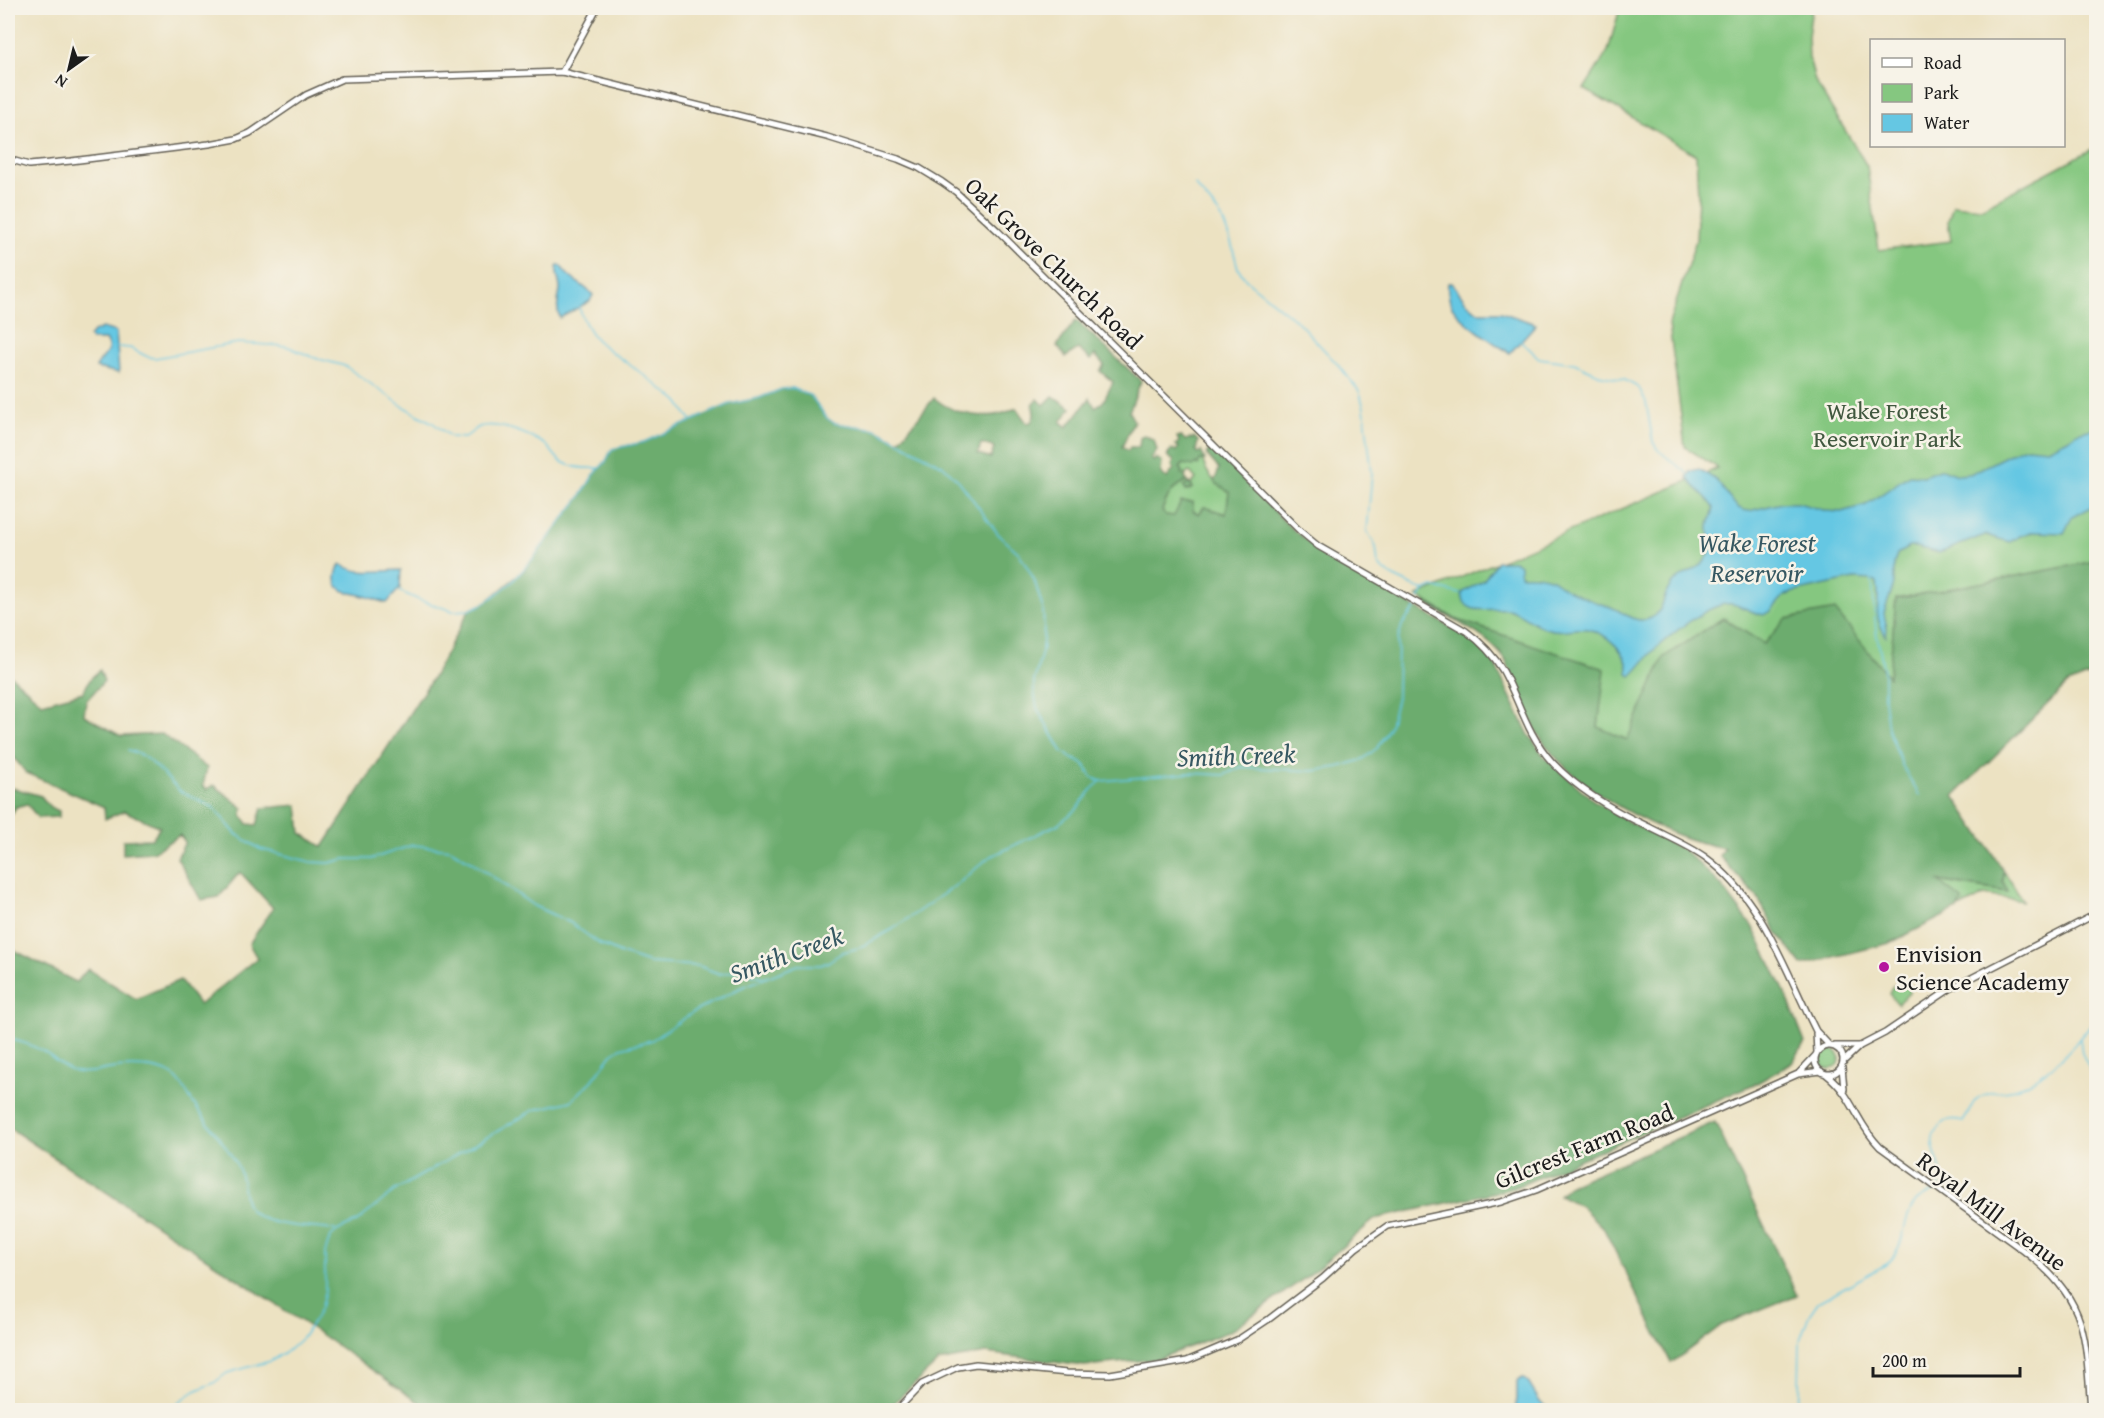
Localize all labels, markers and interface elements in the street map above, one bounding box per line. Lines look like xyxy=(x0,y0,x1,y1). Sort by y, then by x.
north arrow xyxy=(39,39,99,99)
legend xyxy=(1870,39,2065,147)
text: Road xyxy=(1924,49,1962,76)
text: N xyxy=(49,68,72,94)
text: Park xyxy=(1924,79,1960,106)
text: Water xyxy=(1924,109,1970,136)
street label: Oak Grove Church Road xyxy=(957,169,1151,357)
park label: Wake Forest Reservoir Park xyxy=(1813,393,1962,456)
water label: Wake Forest Reservoir xyxy=(1698,523,1817,592)
water label: Smith Creek xyxy=(1176,733,1296,777)
water label: Smith Creek xyxy=(724,915,849,993)
place label: Envision Science Academy xyxy=(1896,936,2069,999)
marker: Envision Science Academy xyxy=(1877,960,1891,974)
street label: Gilcrest Farm Road xyxy=(1490,1094,1679,1198)
street label: Royal Mill Avenue xyxy=(1910,1143,2074,1279)
scale bar xyxy=(1873,1340,2020,1378)
text: 200 m xyxy=(1882,1347,1927,1374)

